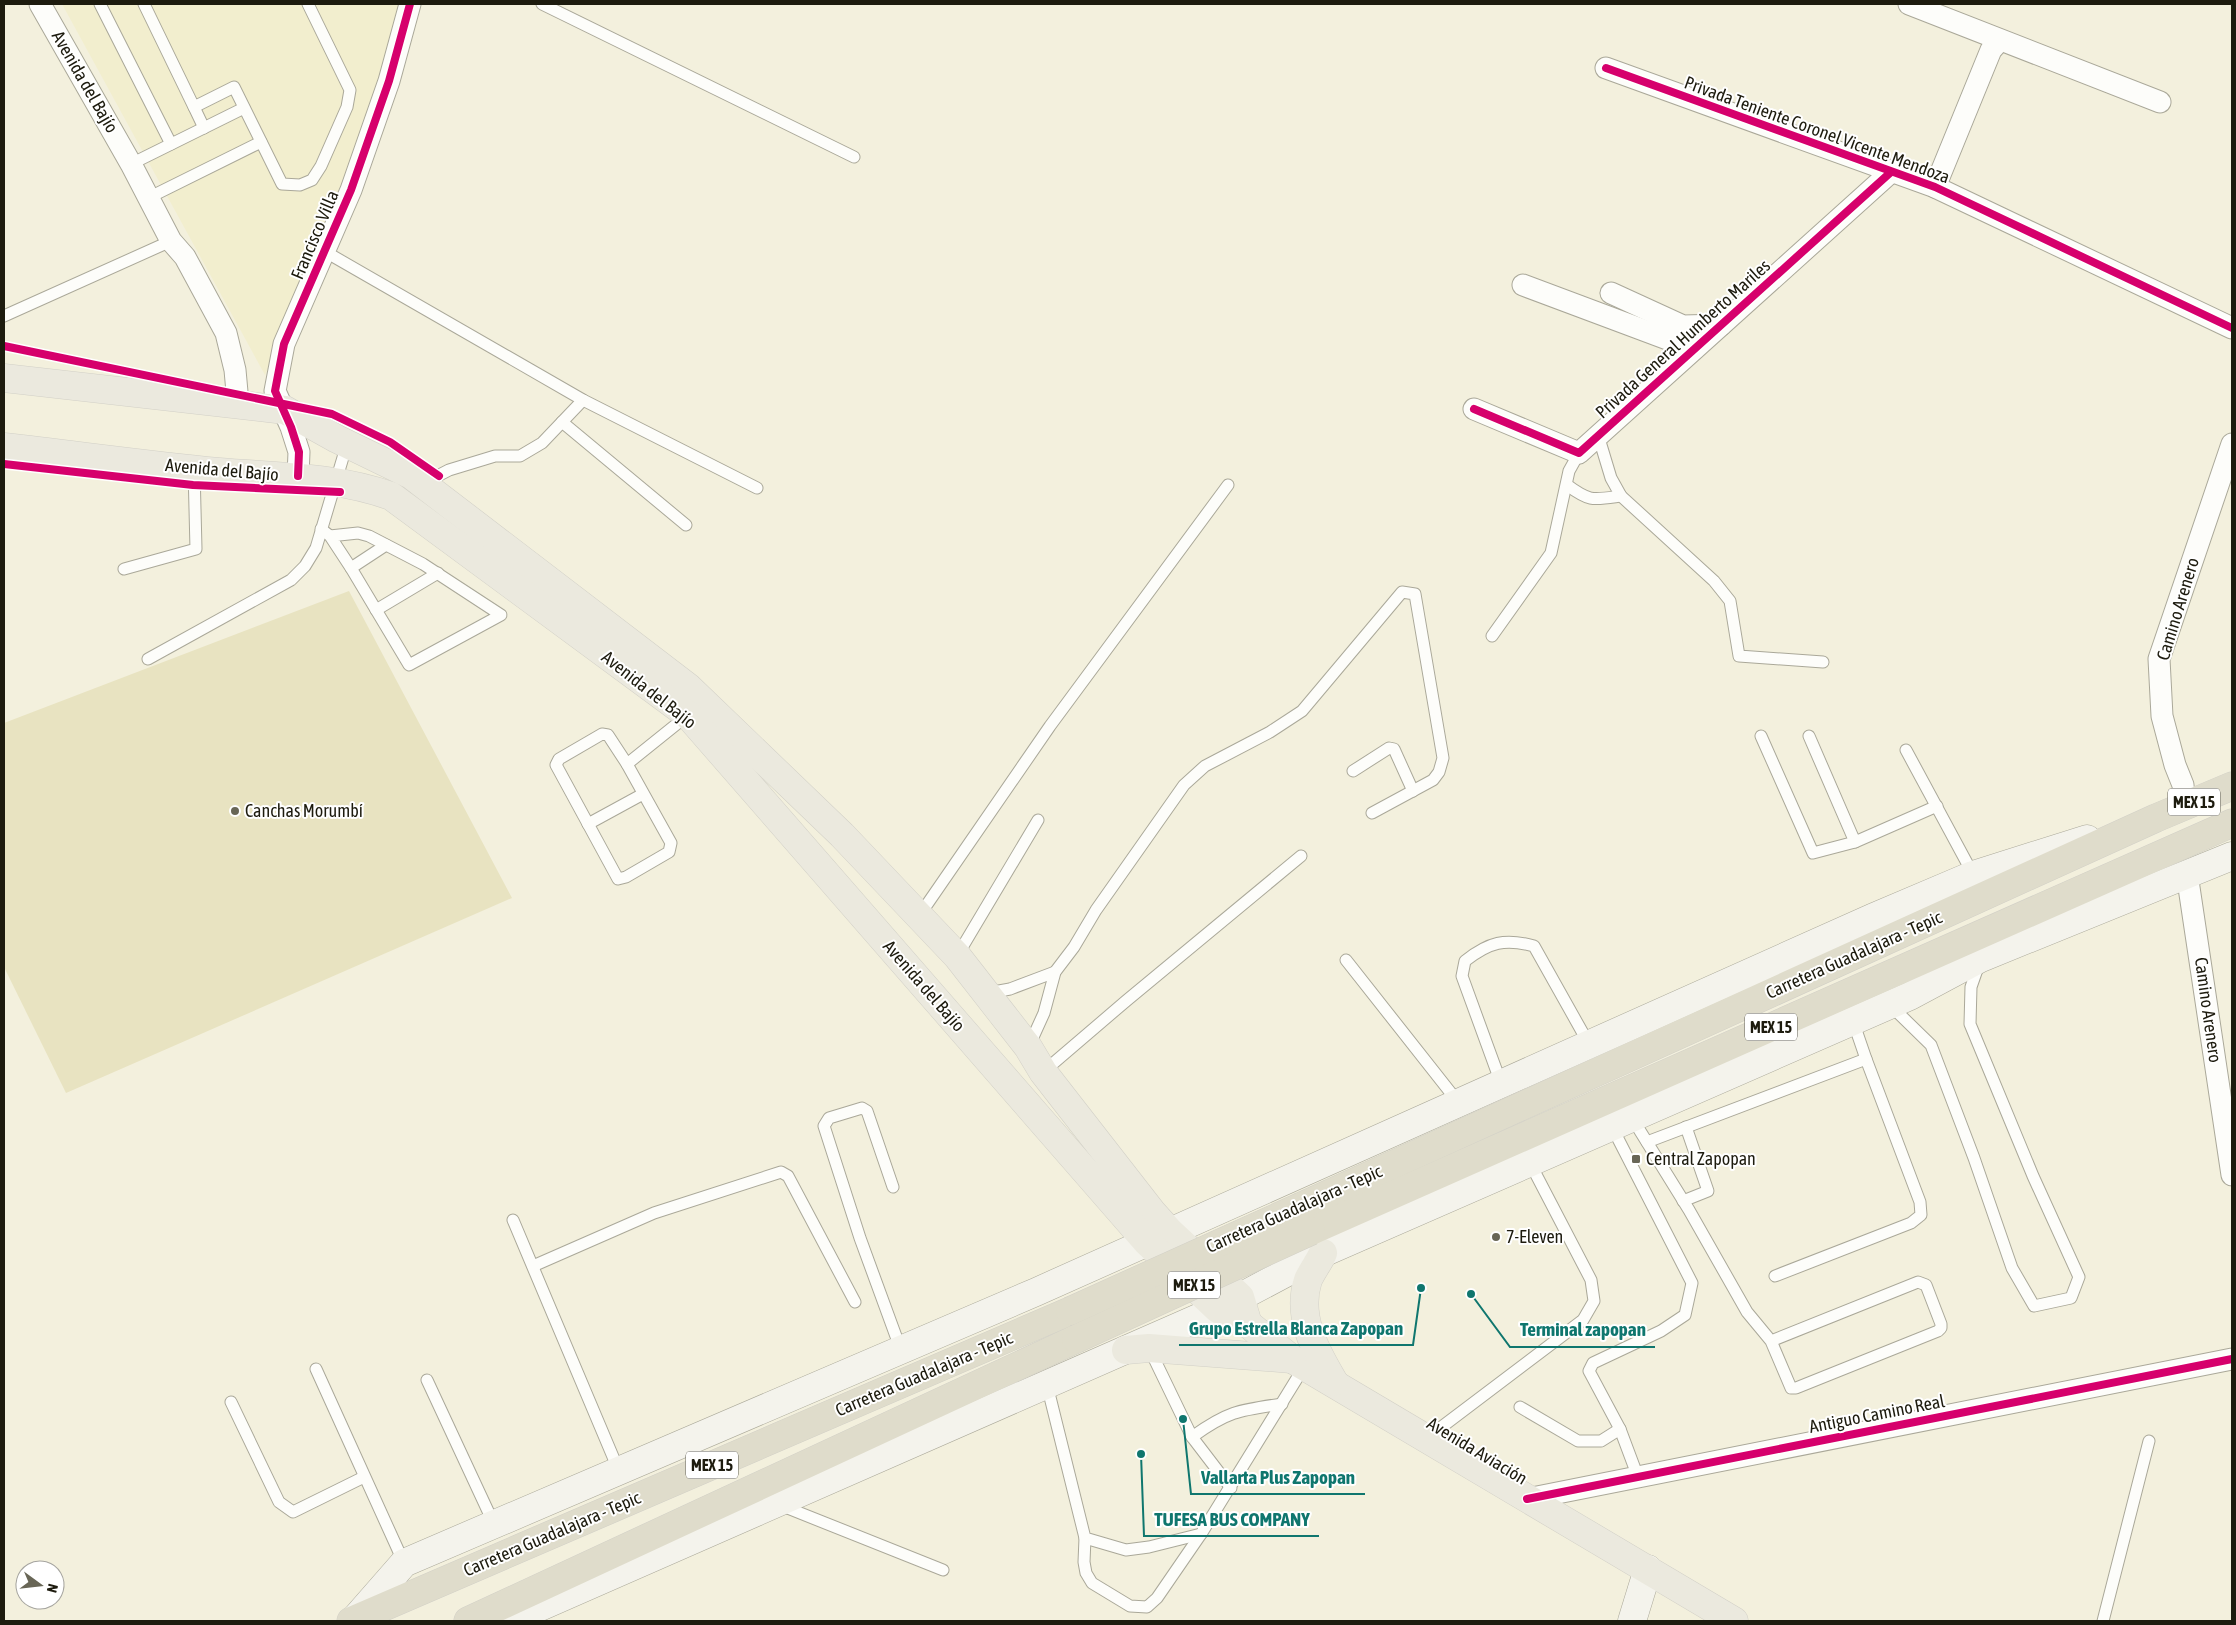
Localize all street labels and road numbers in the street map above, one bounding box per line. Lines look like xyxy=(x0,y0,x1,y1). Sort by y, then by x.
street label: Avenida del Bajío xyxy=(48,27,123,136)
street label: Privada Teniente Coronel Vicente Mendoza xyxy=(1682,72,1953,187)
street label: Francisco Villa xyxy=(286,187,343,282)
street label: Privada General Humberto Mariles xyxy=(1591,255,1774,422)
street label: Avenida del Bajío xyxy=(164,454,280,485)
street label: Camino Arenero xyxy=(2152,555,2203,663)
street label: Avenida del Bajío xyxy=(598,646,701,733)
road number: MEX 15 xyxy=(2168,789,2220,816)
street label: Carretera Guadalajara - Tepic xyxy=(1763,906,1945,1003)
street label: Avenida del Bajío xyxy=(879,936,970,1036)
street label: Camino Arenero xyxy=(2191,956,2226,1064)
road number: MEX 15 xyxy=(1745,1014,1797,1040)
street label: Carretera Guadalajara - Tepic xyxy=(1203,1160,1385,1257)
road number: MEX 15 xyxy=(1168,1272,1220,1298)
street label: Carretera Guadalajara - Tepic xyxy=(832,1327,1016,1420)
street label: Antiguo Camino Real xyxy=(1807,1390,1947,1437)
street label: Avenida Aviación xyxy=(1423,1412,1531,1489)
road number: MEX 15 xyxy=(686,1452,738,1478)
street label: Carretera Guadalajara - Tepic xyxy=(460,1487,644,1580)

